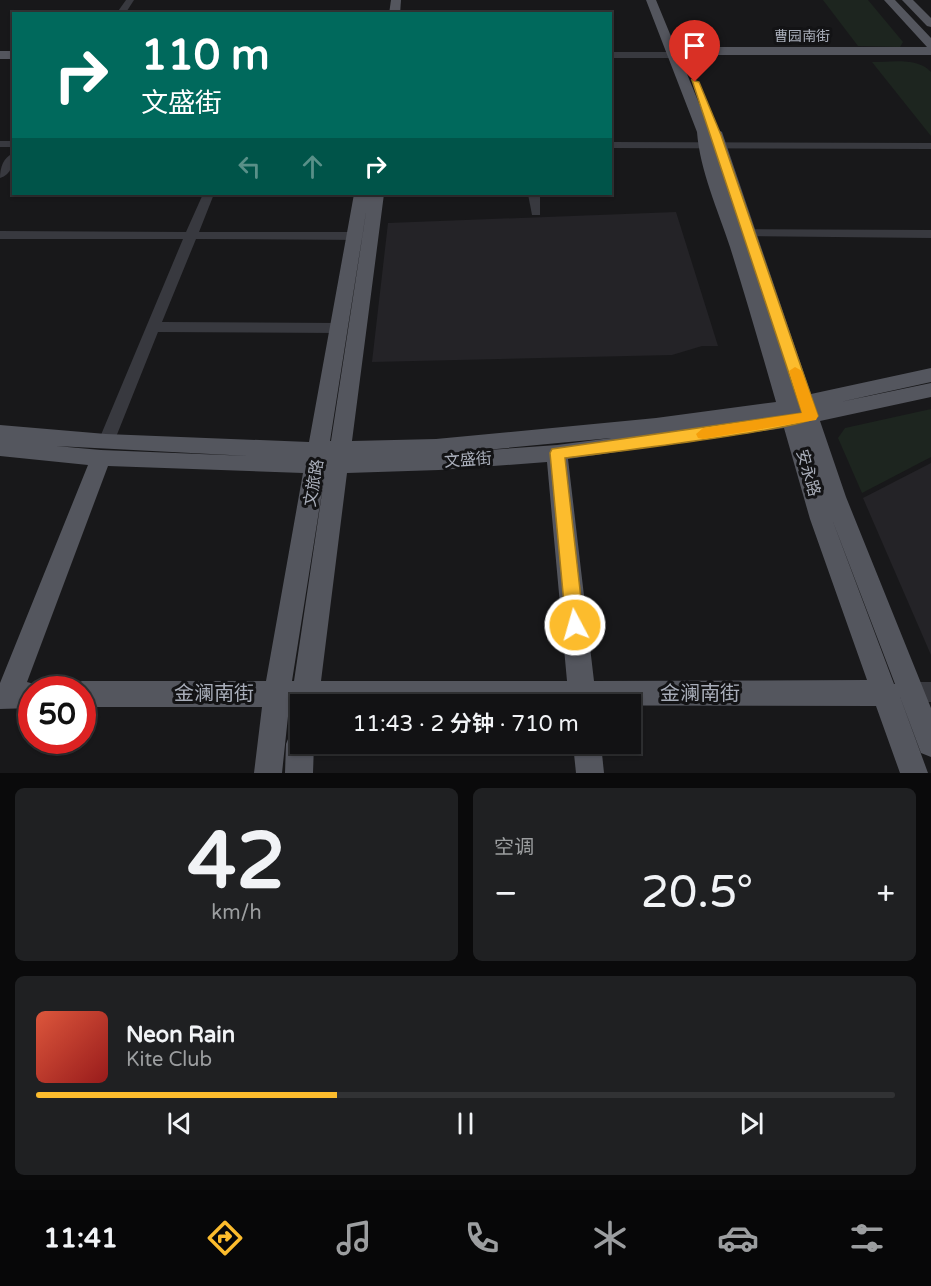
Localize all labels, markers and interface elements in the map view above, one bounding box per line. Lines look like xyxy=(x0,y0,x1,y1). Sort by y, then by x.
pin xyxy=(669,20,720,82)
street label: 曹园南街 xyxy=(774,28,830,45)
icon: arrive xyxy=(678,29,711,62)
text: 110 m xyxy=(141,30,270,81)
icon: right xyxy=(42,36,120,114)
text: 文盛街 xyxy=(141,87,222,120)
icon: left xyxy=(233,150,266,183)
icon: ahead xyxy=(296,150,329,183)
icon: right xyxy=(359,150,392,183)
street label: 安永路 xyxy=(792,447,824,499)
street label: 文盛街 xyxy=(443,448,493,472)
street label: 文旅路 xyxy=(300,458,328,508)
position arrow xyxy=(543,593,607,657)
speed limit sign: 50 xyxy=(18,676,96,754)
street label: 金澜南街 xyxy=(174,682,254,706)
street label: 金澜南街 xyxy=(660,682,740,706)
text: 11:43 · 2 分钟 · 710 m xyxy=(352,711,579,737)
text: 42 xyxy=(188,815,285,909)
text: 空调 xyxy=(494,836,534,860)
text: 20.5° xyxy=(641,866,753,920)
text: − xyxy=(494,874,518,913)
text: + xyxy=(876,874,895,913)
text: km/h xyxy=(211,901,262,925)
text: Neon Rain xyxy=(126,1022,235,1048)
text: Kite Club xyxy=(126,1048,212,1072)
icon: previous xyxy=(163,1107,196,1140)
icon: pause xyxy=(449,1107,482,1140)
icon: next xyxy=(735,1107,768,1140)
icon: directions xyxy=(204,1217,246,1259)
icon: music xyxy=(333,1217,375,1259)
icon: phone xyxy=(461,1217,503,1259)
icon: climate xyxy=(589,1217,631,1259)
icon: car xyxy=(717,1217,759,1259)
icon: filters xyxy=(846,1217,888,1259)
text: 11:41 xyxy=(43,1222,118,1255)

